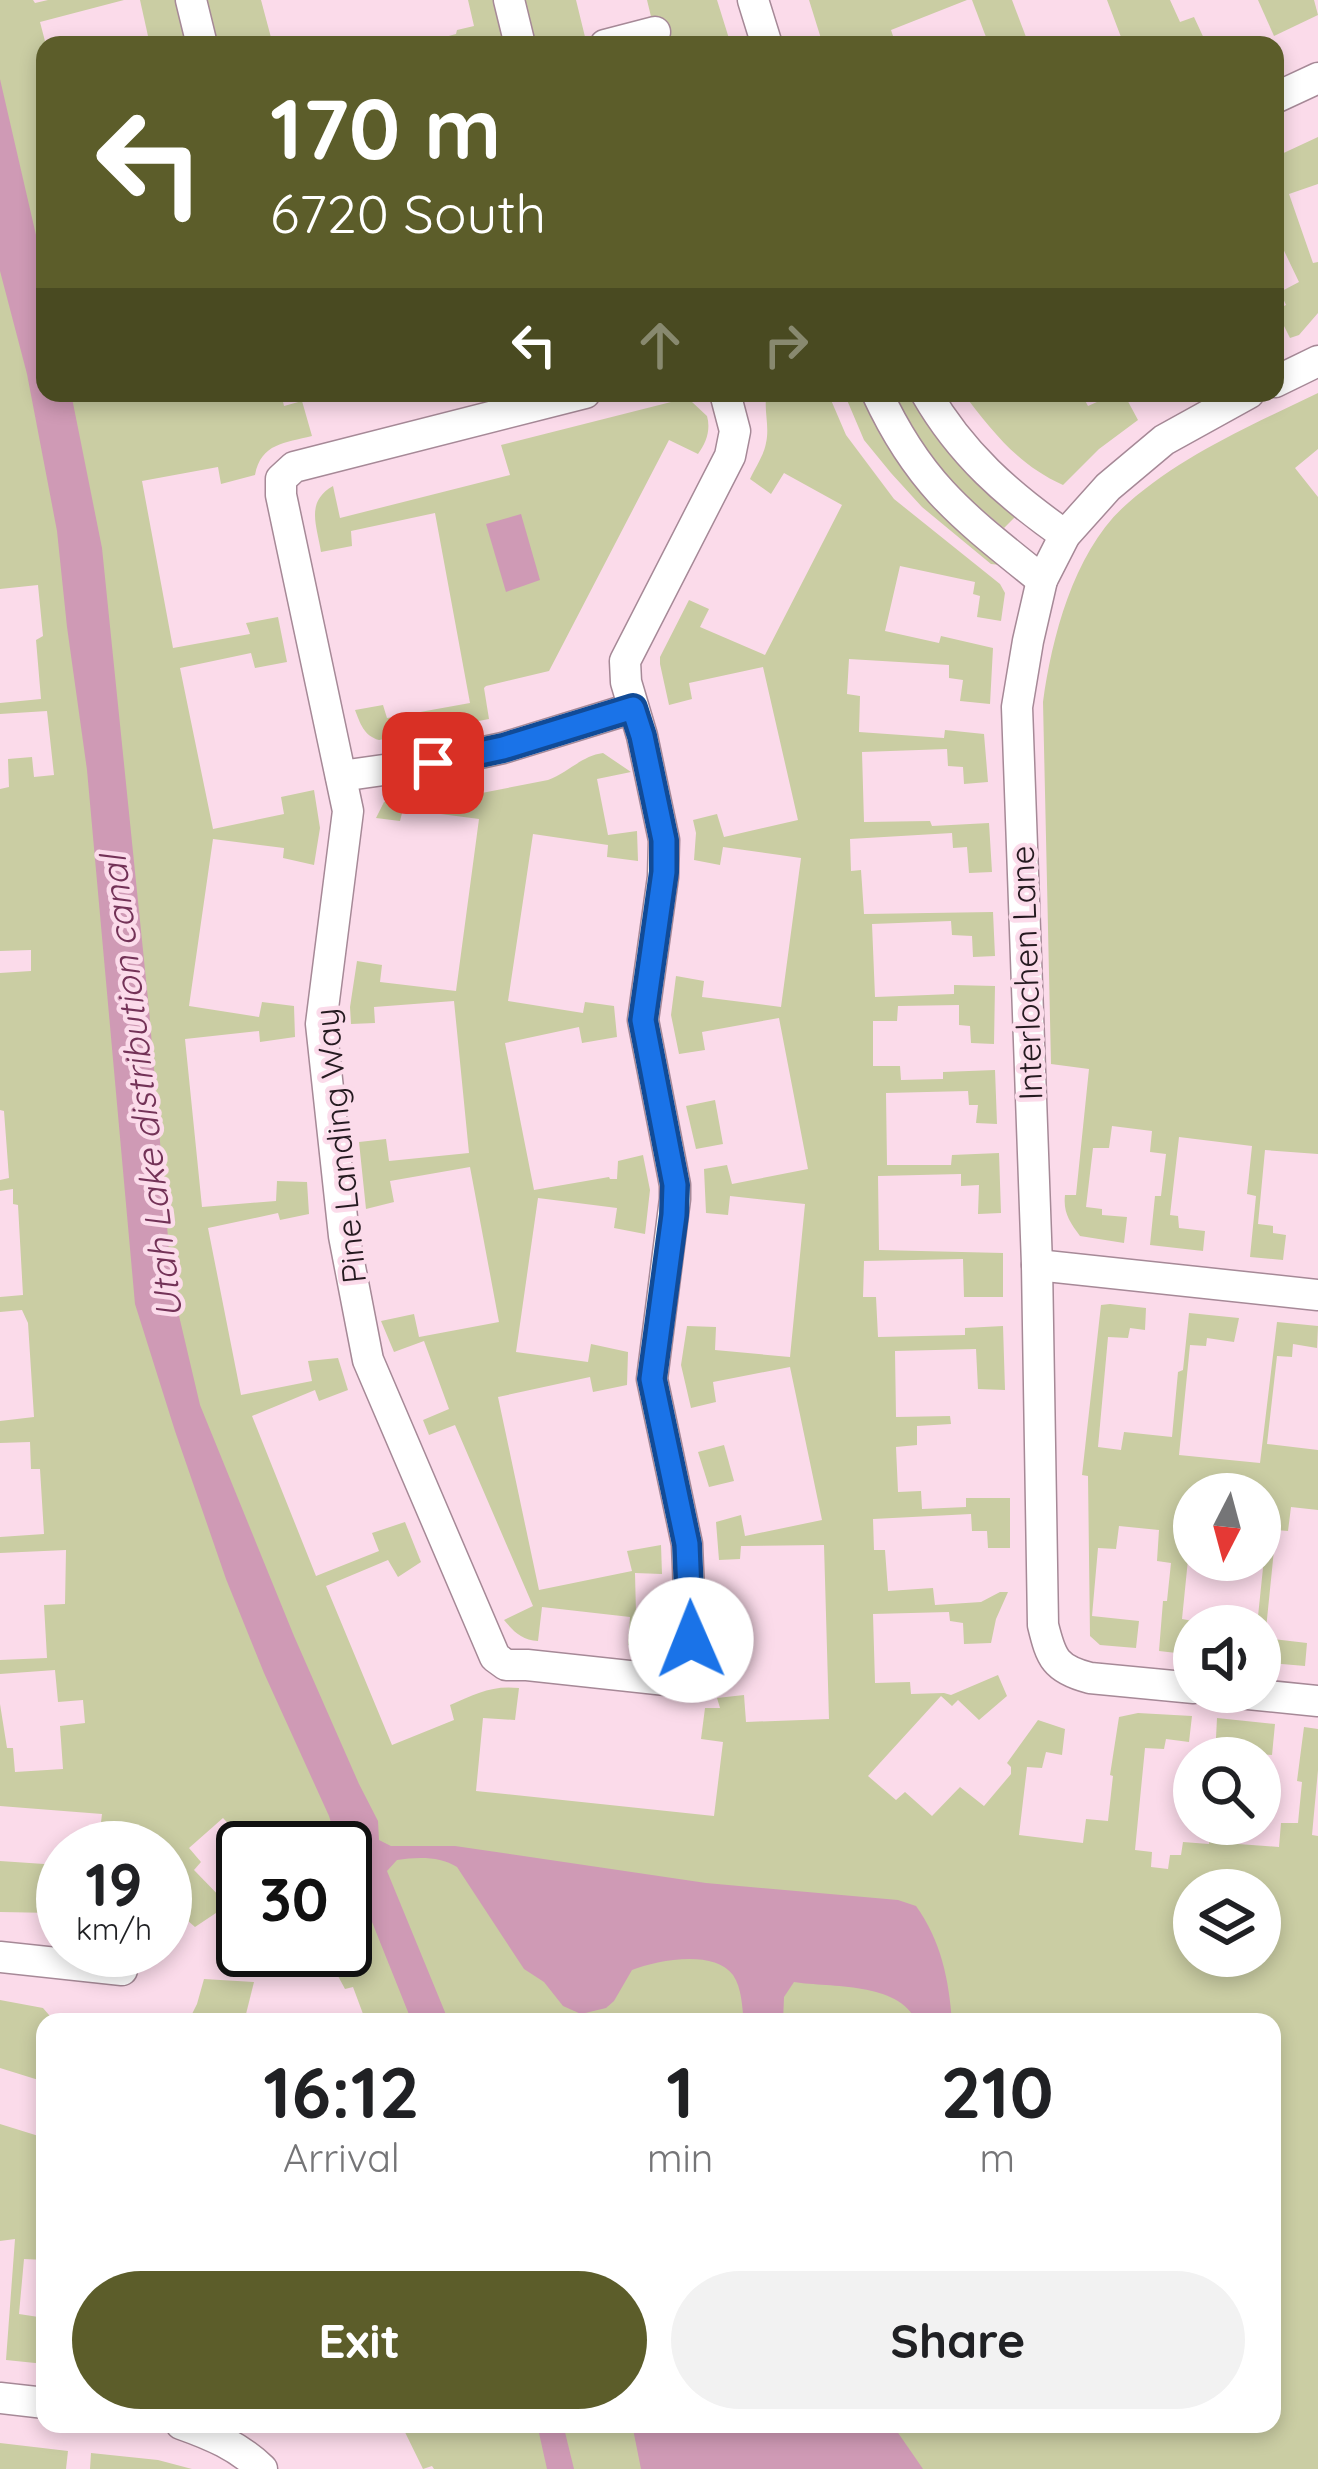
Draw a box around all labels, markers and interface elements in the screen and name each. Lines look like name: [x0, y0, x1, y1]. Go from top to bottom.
text: 170 m: [270, 75, 501, 180]
icon: left: [72, 84, 228, 240]
text: 6720 South: [270, 179, 546, 247]
icon: left: [501, 312, 567, 378]
icon: ahead: [627, 312, 693, 378]
icon: right: [753, 312, 819, 378]
pin: [382, 712, 484, 814]
icon: arrive: [400, 730, 466, 796]
street label: Interlochen Lane: [1001, 845, 1050, 1101]
water label: Utah Lake distribution canal: [89, 850, 191, 1321]
street label: Pine Landing Way: [305, 1007, 374, 1286]
north arrow: [1173, 1473, 1281, 1581]
map controls: [1173, 1473, 1281, 1977]
position arrow: [628, 1577, 754, 1703]
button: sound: [1173, 1605, 1281, 1713]
button: search: [1173, 1737, 1281, 1845]
speed limit sign: 30: [216, 1821, 372, 1977]
text: 19: [85, 1846, 143, 1921]
button: layers: [1173, 1869, 1281, 1977]
text: km/h: [76, 1910, 152, 1948]
text: 16:12: [263, 2046, 420, 2136]
text: 1: [666, 2046, 694, 2136]
text: 210: [941, 2046, 1054, 2136]
text: Arrival: [283, 2133, 400, 2182]
text: min: [647, 2133, 713, 2182]
text: m: [979, 2133, 1015, 2182]
button: Exit: [72, 2271, 647, 2409]
button: Share: [671, 2271, 1245, 2409]

